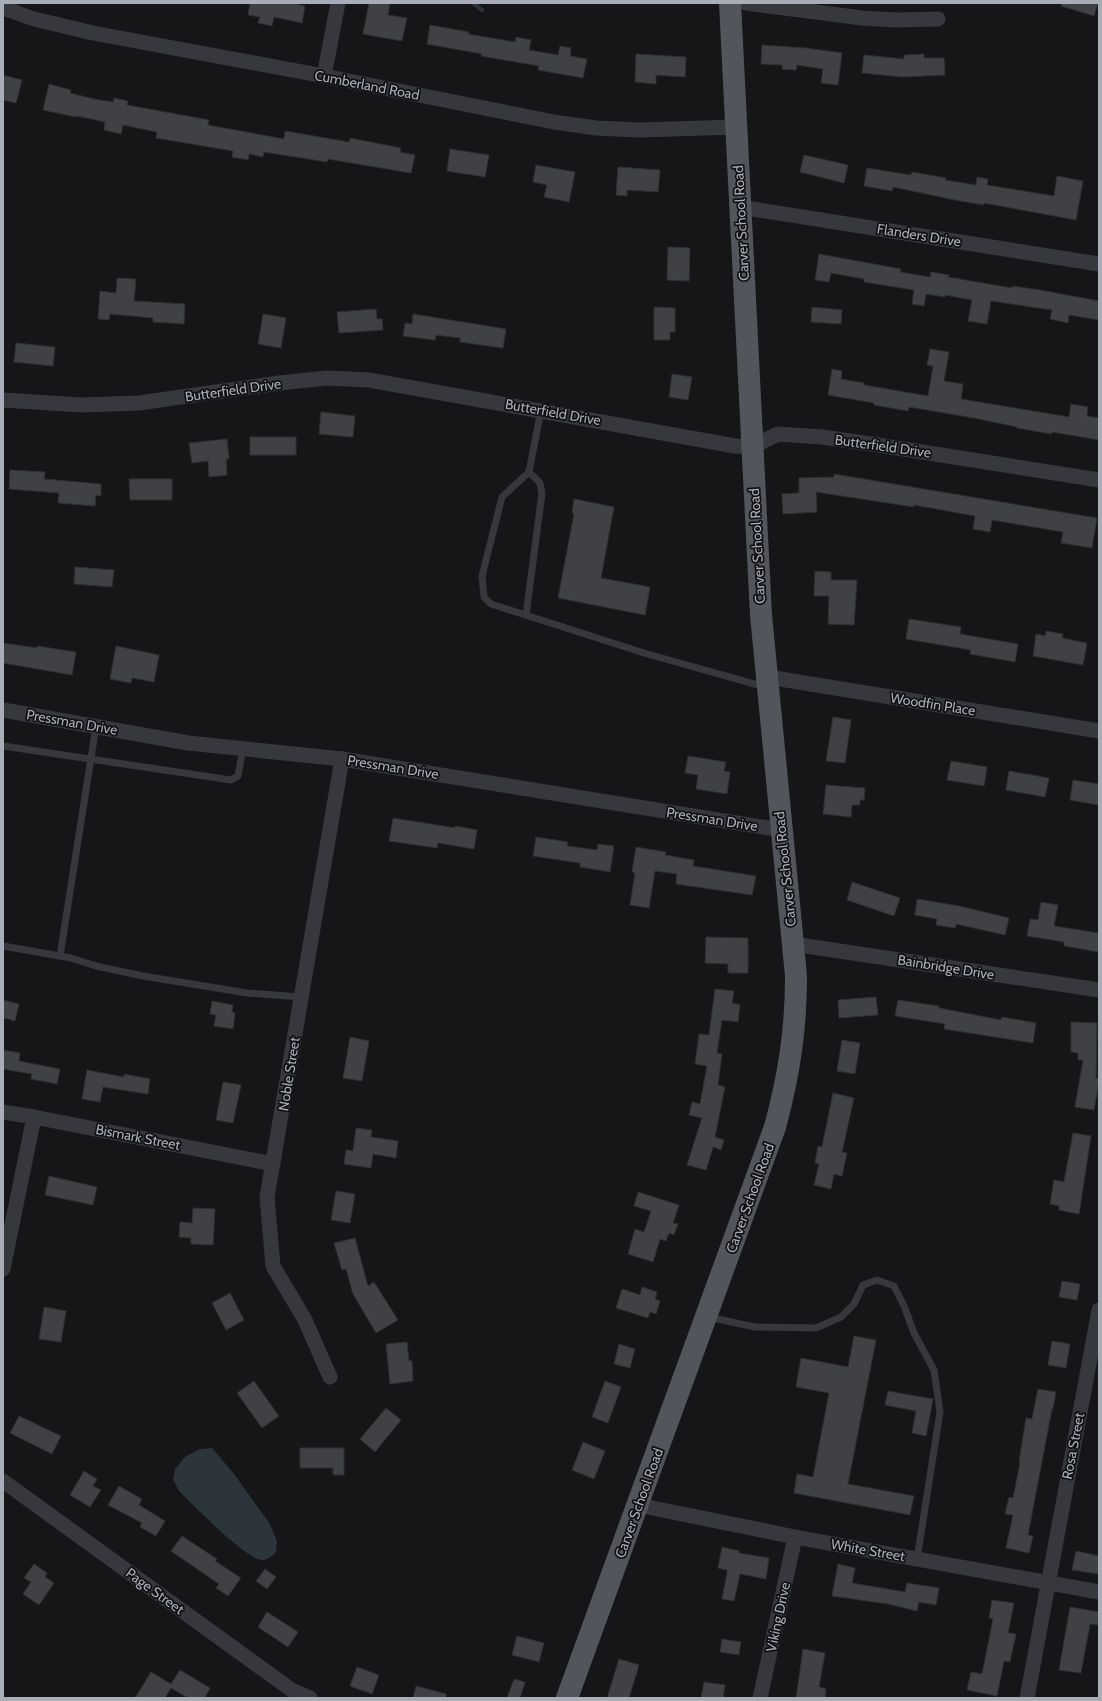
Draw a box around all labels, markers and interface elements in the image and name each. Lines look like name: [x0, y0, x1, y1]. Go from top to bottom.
street label: Cumberland Road: [313, 66, 421, 104]
street label: Carver School Road: [729, 165, 753, 281]
street label: Flanders Drive: [876, 219, 962, 251]
street label: Butterfield Drive: [184, 374, 282, 406]
street label: Butterfield Drive: [504, 395, 602, 429]
street label: Butterfield Drive: [834, 430, 932, 462]
street label: Carver School Road: [745, 488, 769, 604]
street label: Woodfin Place: [889, 688, 977, 720]
street label: Pressman Drive: [25, 705, 119, 739]
street label: Pressman Drive: [346, 751, 440, 783]
street label: Pressman Drive: [665, 803, 759, 835]
street label: Carver School Road: [770, 811, 800, 927]
street label: Bainbridge Drive: [896, 950, 996, 984]
street label: Noble Street: [274, 1035, 304, 1112]
street label: Bismark Street: [94, 1120, 182, 1154]
street label: Carver School Road: [722, 1141, 778, 1255]
street label: Rosa Street: [1058, 1411, 1088, 1481]
street label: Carver School Road: [611, 1446, 667, 1560]
street label: White Street: [830, 1535, 907, 1565]
street label: Page Street: [122, 1564, 188, 1618]
street label: Viking Drive: [762, 1581, 794, 1653]

